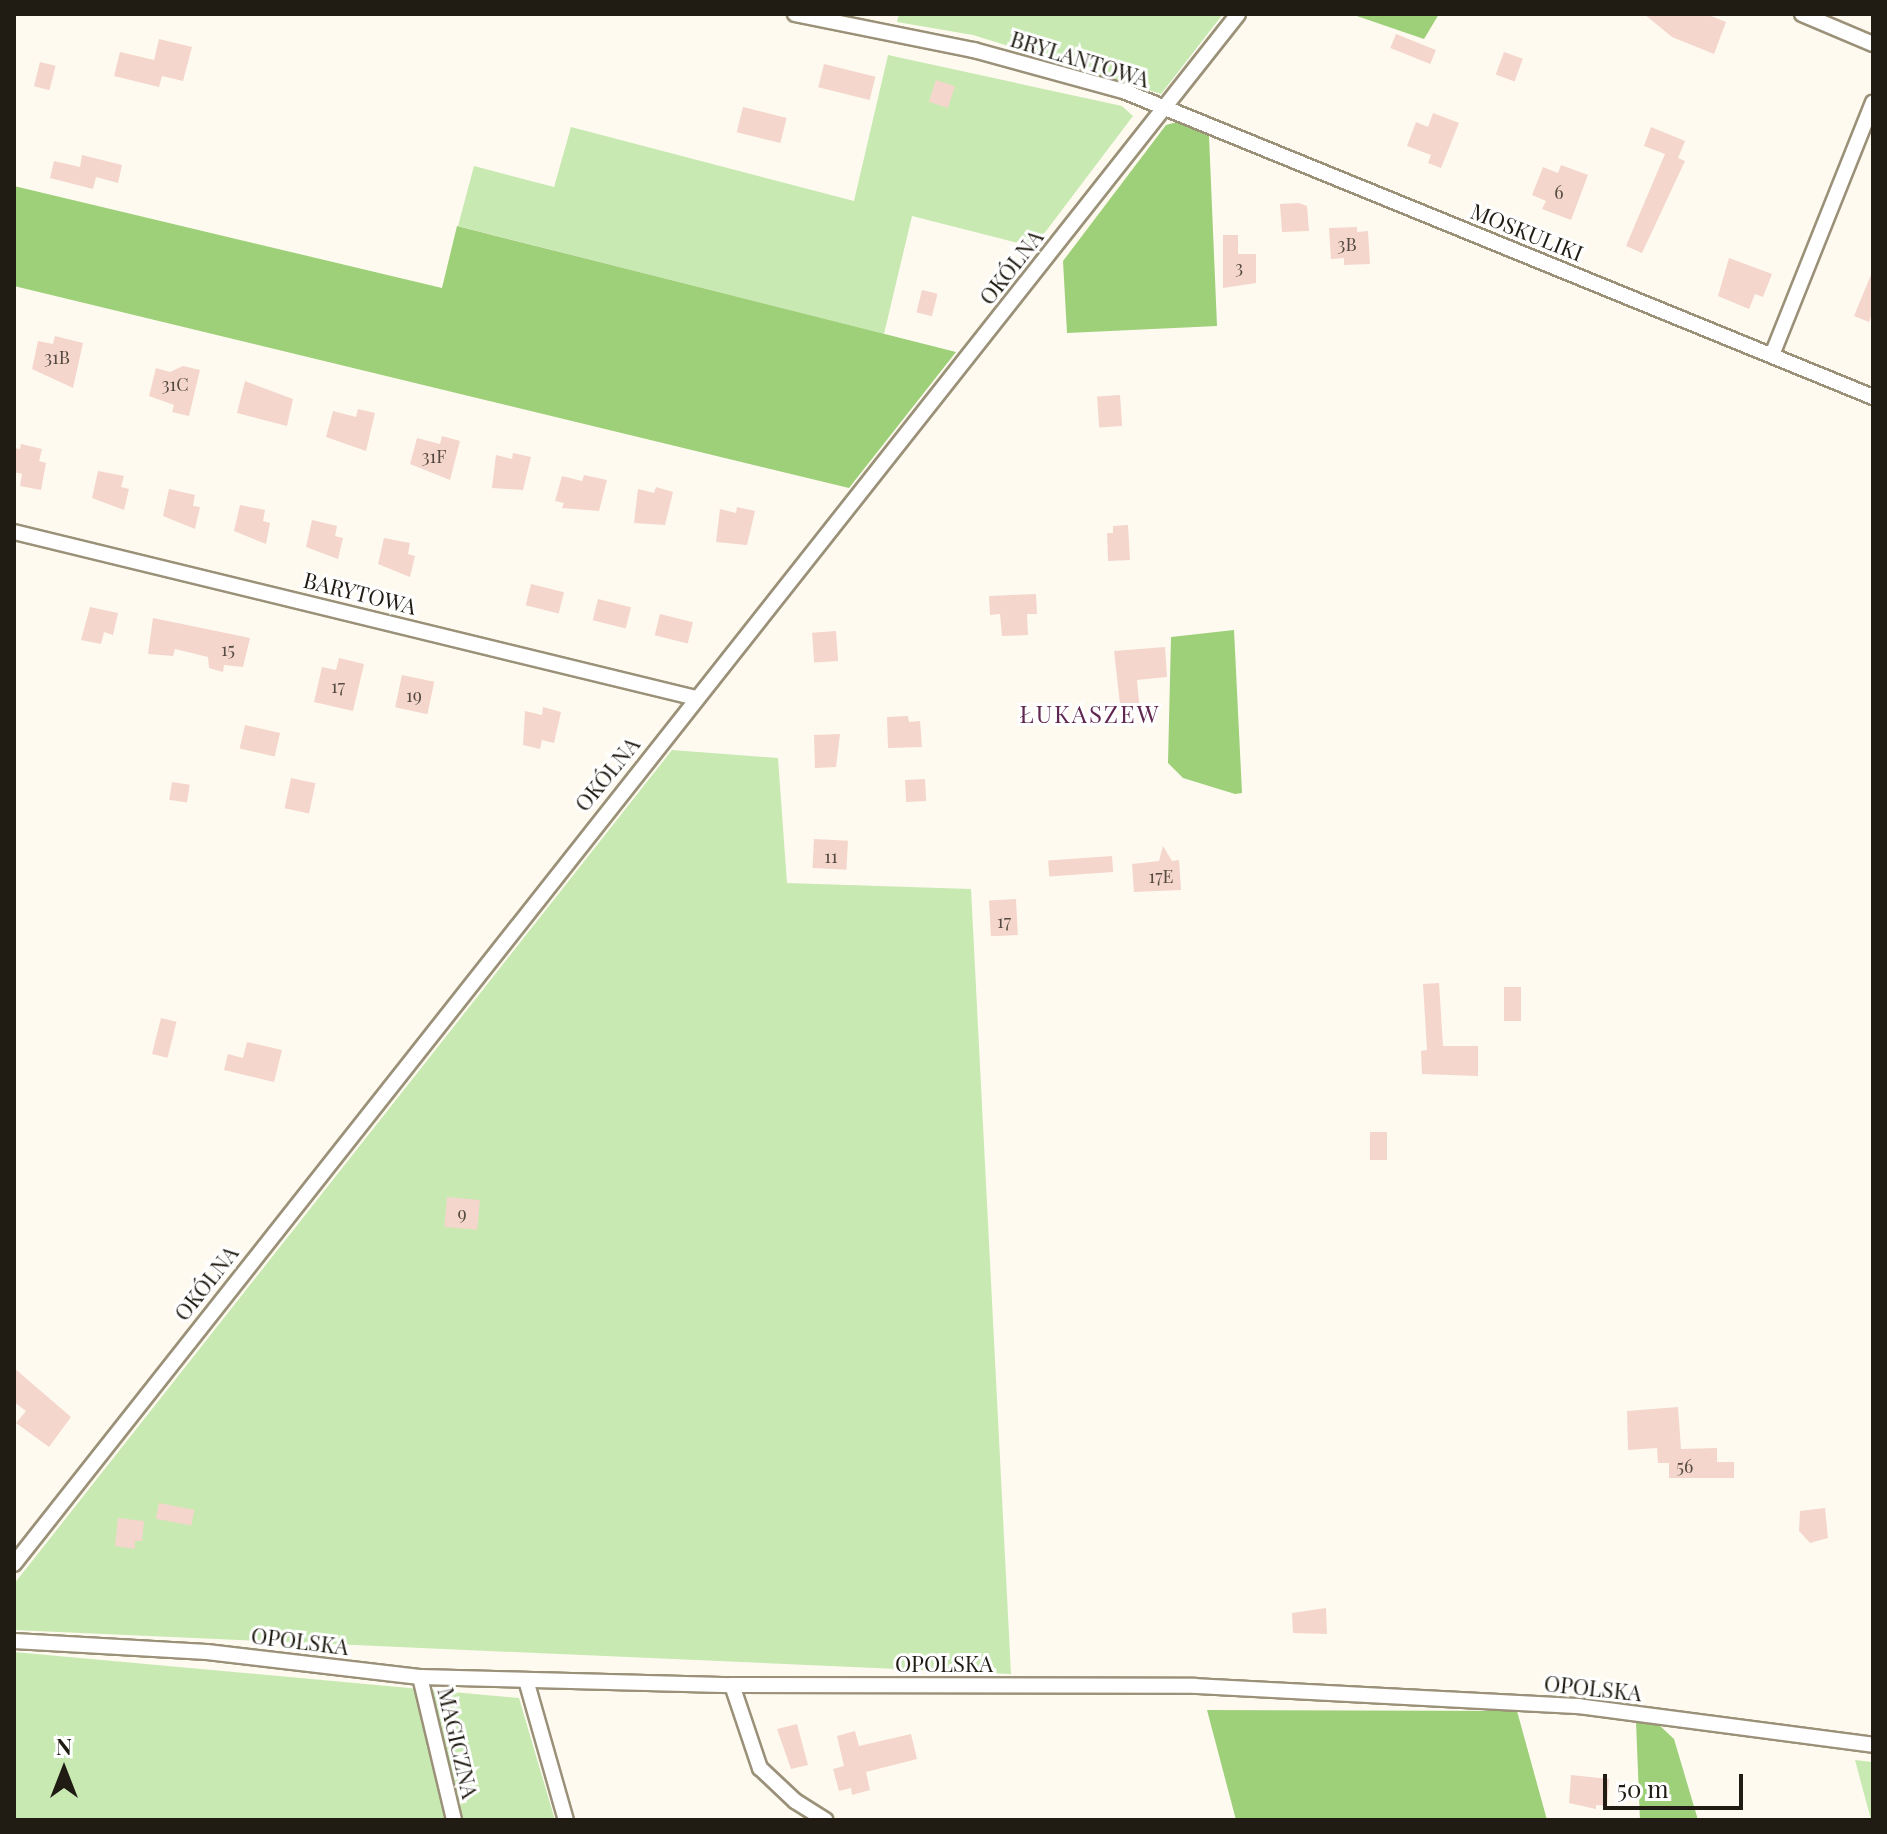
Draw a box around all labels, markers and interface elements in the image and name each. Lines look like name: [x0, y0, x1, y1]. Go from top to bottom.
street label: BRYLANTOWA: [1007, 25, 1153, 93]
house number: 6: [1554, 181, 1564, 203]
street label: MOSKULIKI: [1467, 198, 1587, 266]
street label: OKÓLNA: [974, 224, 1048, 310]
house number: 3B: [1337, 233, 1357, 255]
house number: 3: [1235, 256, 1243, 278]
house number: 31B: [44, 346, 70, 368]
house number: 31C: [161, 373, 189, 395]
house number: 31F: [421, 445, 447, 467]
street label: BARYTOWA: [301, 566, 419, 620]
house number: 15: [221, 638, 235, 660]
house number: 17: [331, 675, 345, 697]
house number: 19: [406, 684, 422, 706]
district label: ŁUKASZEW: [1020, 700, 1160, 728]
street label: OKÓLNA: [569, 732, 645, 816]
house number: 11: [824, 845, 838, 867]
house number: 17E: [1149, 865, 1173, 887]
house number: 17: [997, 910, 1011, 932]
house number: 9: [457, 1202, 467, 1224]
street label: OKÓLNA: [169, 1240, 243, 1326]
house number: 56: [1677, 1455, 1693, 1477]
street label: OPOLSKA: [250, 1622, 350, 1660]
street label: OPOLSKA: [895, 1651, 993, 1677]
street label: OPOLSKA: [1543, 1670, 1643, 1706]
street label: MAGICZNA: [432, 1685, 484, 1801]
north arrow: [24, 1730, 104, 1810]
text: N: [56, 1731, 72, 1761]
scale bar: [1607, 1758, 1747, 1808]
text: 50 m: [1617, 1772, 1669, 1804]

